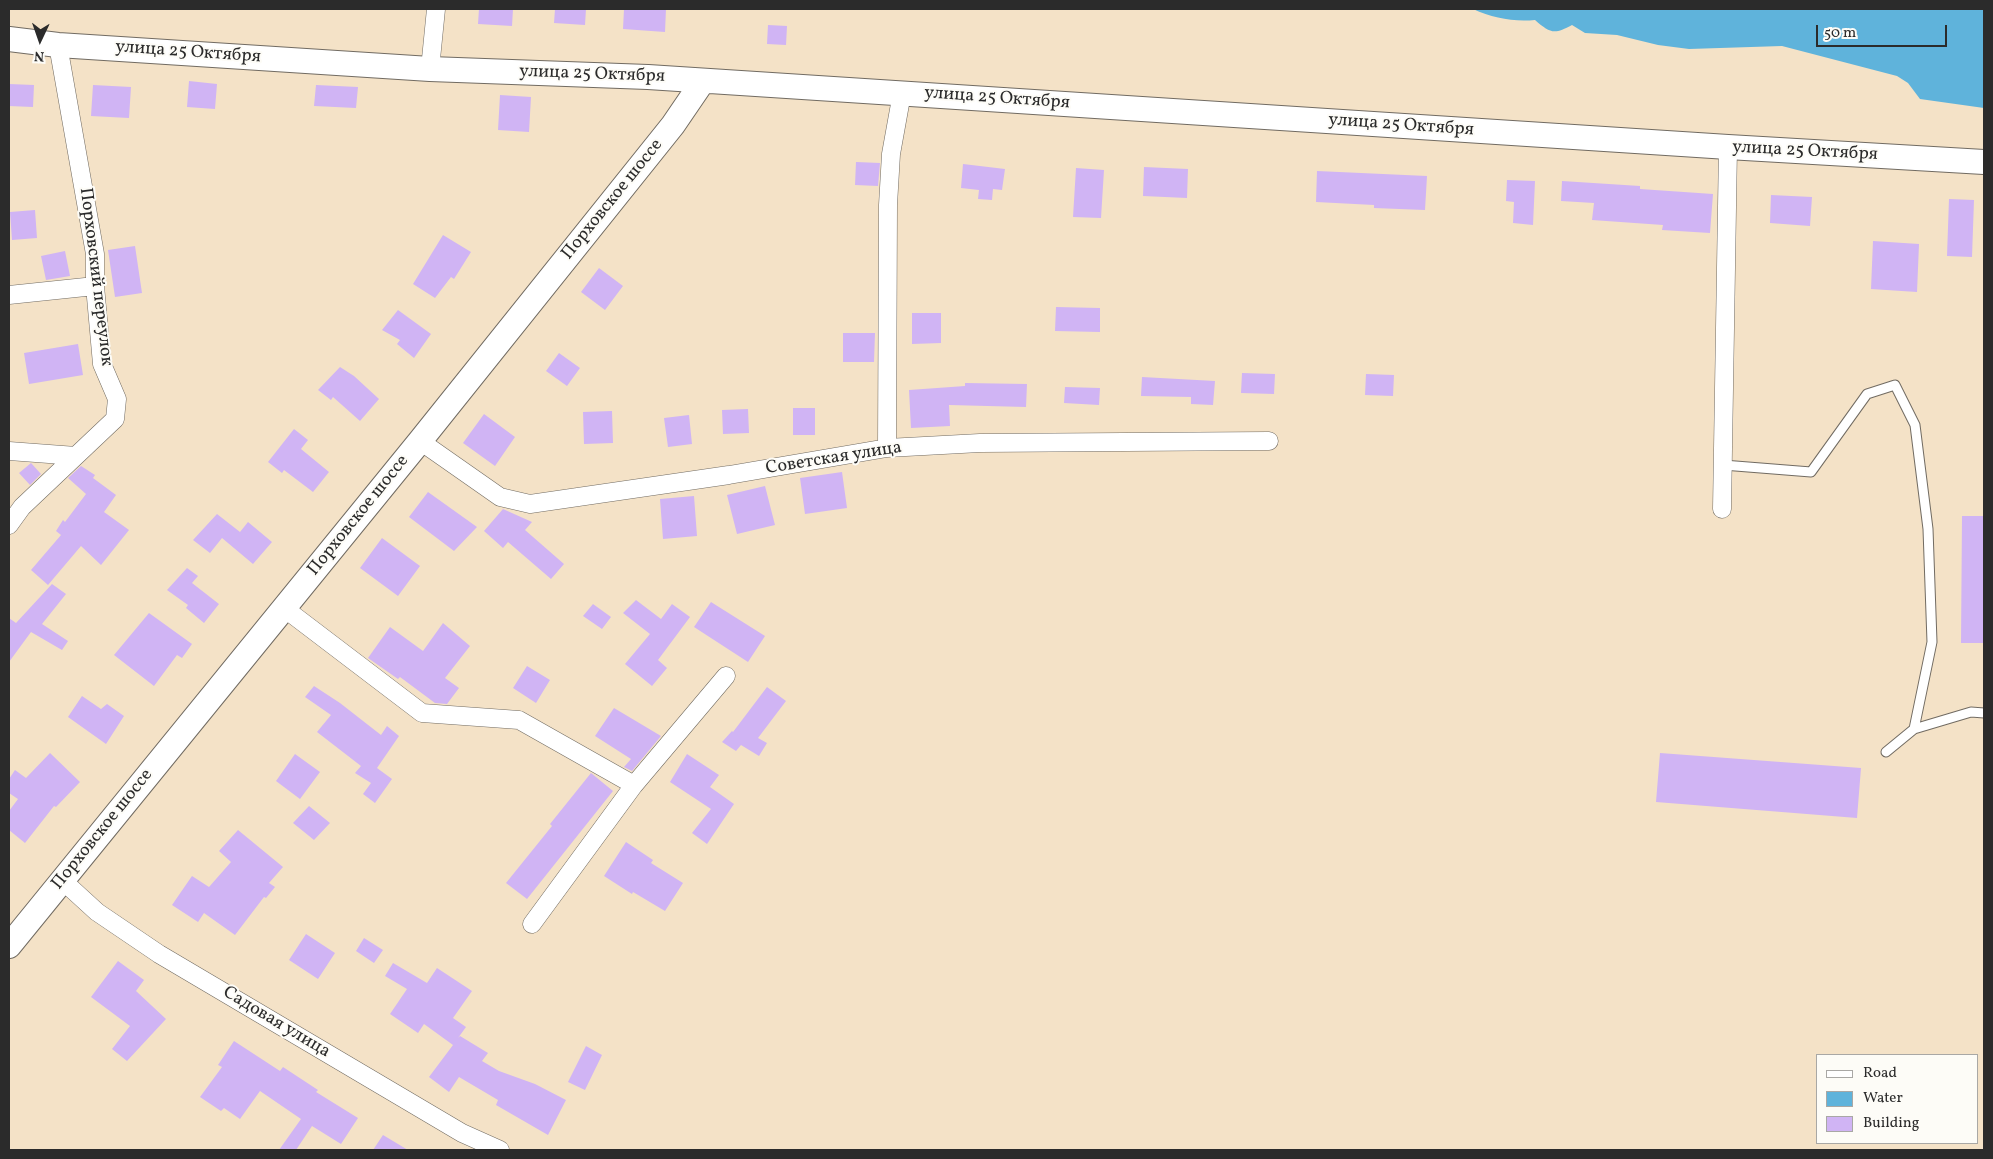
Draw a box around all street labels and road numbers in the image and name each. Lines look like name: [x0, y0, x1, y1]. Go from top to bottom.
street label: улица 25 Октября: [114, 37, 262, 69]
street label: улица 25 Октября: [519, 62, 665, 88]
street label: улица 25 Октября: [923, 83, 1071, 115]
street label: улица 25 Октября: [1327, 110, 1475, 142]
street label: Порховское шоссе: [558, 135, 668, 265]
street label: улица 25 Октября: [1732, 137, 1878, 167]
street label: Порховский переулок: [73, 187, 117, 367]
street label: Советская улица: [764, 438, 904, 480]
street label: Порховское шоссе: [304, 451, 414, 581]
street label: Порховское шоссе: [48, 765, 158, 895]
street label: Садовая улица: [218, 982, 334, 1064]

